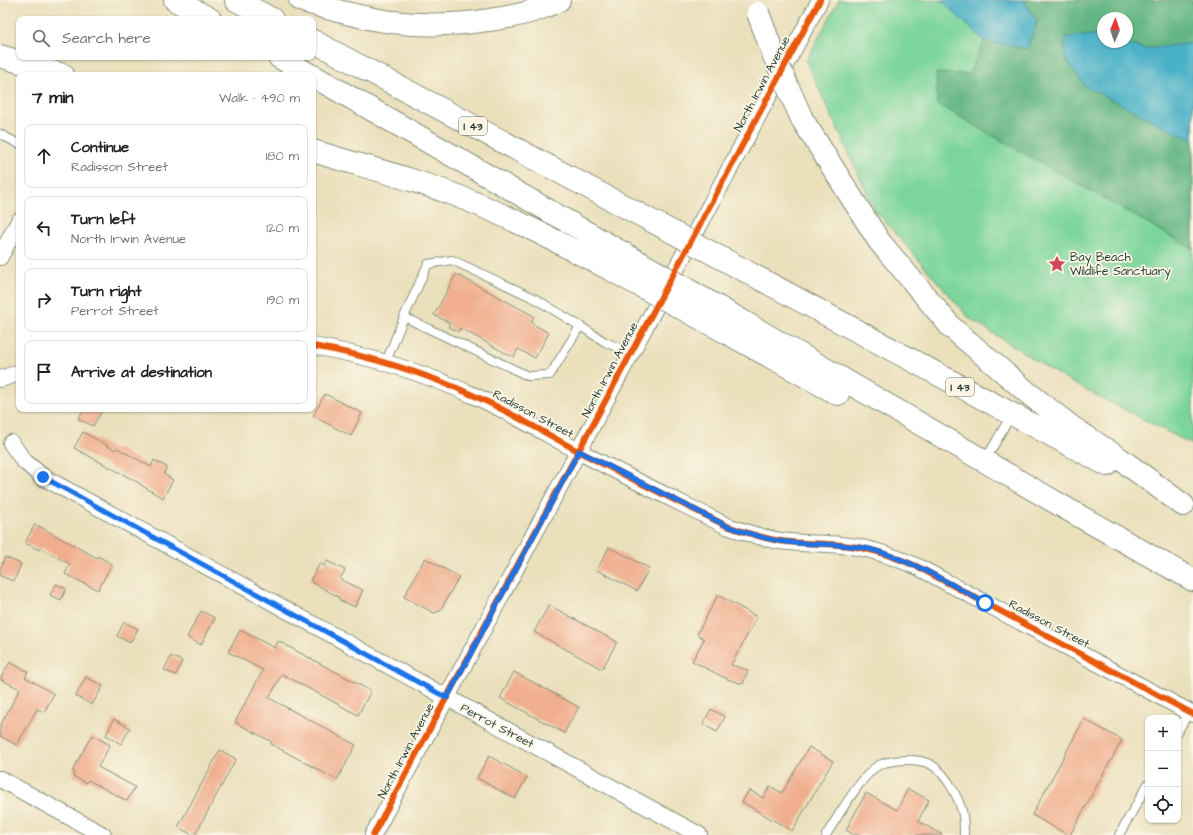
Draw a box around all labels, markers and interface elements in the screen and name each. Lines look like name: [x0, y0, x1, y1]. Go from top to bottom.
north arrow: [1097, 12, 1133, 48]
search box: [16, 16, 316, 60]
icon: search: [30, 27, 52, 49]
text: Search here: [62, 28, 151, 49]
street label: North Irwin Avenue: [730, 33, 795, 135]
text: 7 min: [32, 86, 74, 110]
text: Walk · 490 m: [219, 89, 300, 107]
road number: I 43: [459, 117, 487, 135]
text: Continue: [71, 137, 129, 158]
icon: ahead: [33, 145, 55, 167]
text: 180 m: [265, 147, 299, 165]
text: Radisson Street: [71, 158, 168, 176]
text: Turn left: [71, 209, 135, 230]
icon: left: [33, 217, 55, 239]
text: 120 m: [266, 219, 299, 237]
text: North Irwin Avenue: [71, 230, 186, 248]
place label: Bay Beach Wildlife Sanctuary: [1070, 249, 1171, 281]
place icon: Bay Beach Wildlife Sanctuary: [1047, 254, 1067, 274]
text: Turn right: [71, 281, 142, 302]
icon: right: [33, 289, 55, 311]
text: 190 m: [266, 291, 299, 309]
text: Perrot Street: [71, 302, 159, 320]
street label: North Irwin Avenue: [578, 319, 643, 421]
icon: arrive: [33, 361, 55, 383]
text: Arrive at destination: [71, 362, 212, 383]
road number: I 43: [946, 378, 974, 396]
street label: Radisson Street: [490, 386, 577, 443]
route end: [34, 468, 52, 486]
route start: [976, 594, 994, 612]
street label: Radisson Street: [1006, 596, 1093, 653]
street label: North Irwin Avenue: [374, 700, 439, 802]
street label: Perrot Street: [457, 700, 537, 753]
map controls: [1145, 715, 1181, 823]
button: +: [1145, 715, 1181, 751]
button: −: [1145, 751, 1181, 787]
button: locate: [1145, 787, 1181, 823]

